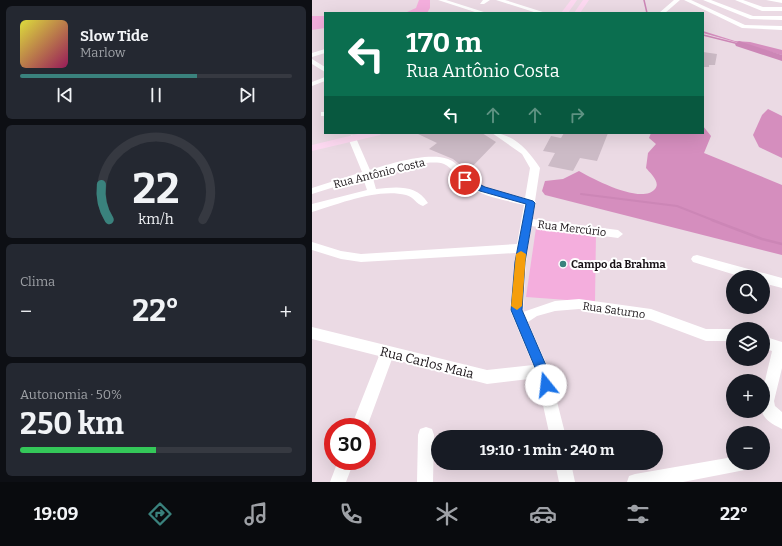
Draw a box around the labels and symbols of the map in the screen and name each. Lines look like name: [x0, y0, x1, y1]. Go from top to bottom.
street label: Rua Antônio Costa: [332, 156, 426, 191]
pin: [448, 163, 482, 197]
street label: Rua Mercúrio: [537, 218, 607, 239]
place label: Campo da Brahma: [571, 258, 667, 271]
marker: Campo da Brahma: [558, 259, 568, 269]
street label: Rua Saturno: [582, 300, 646, 321]
street label: Rua Carlos Maia: [378, 344, 475, 381]
position arrow: [525, 364, 567, 406]
speed limit sign: 30: [324, 418, 376, 470]

